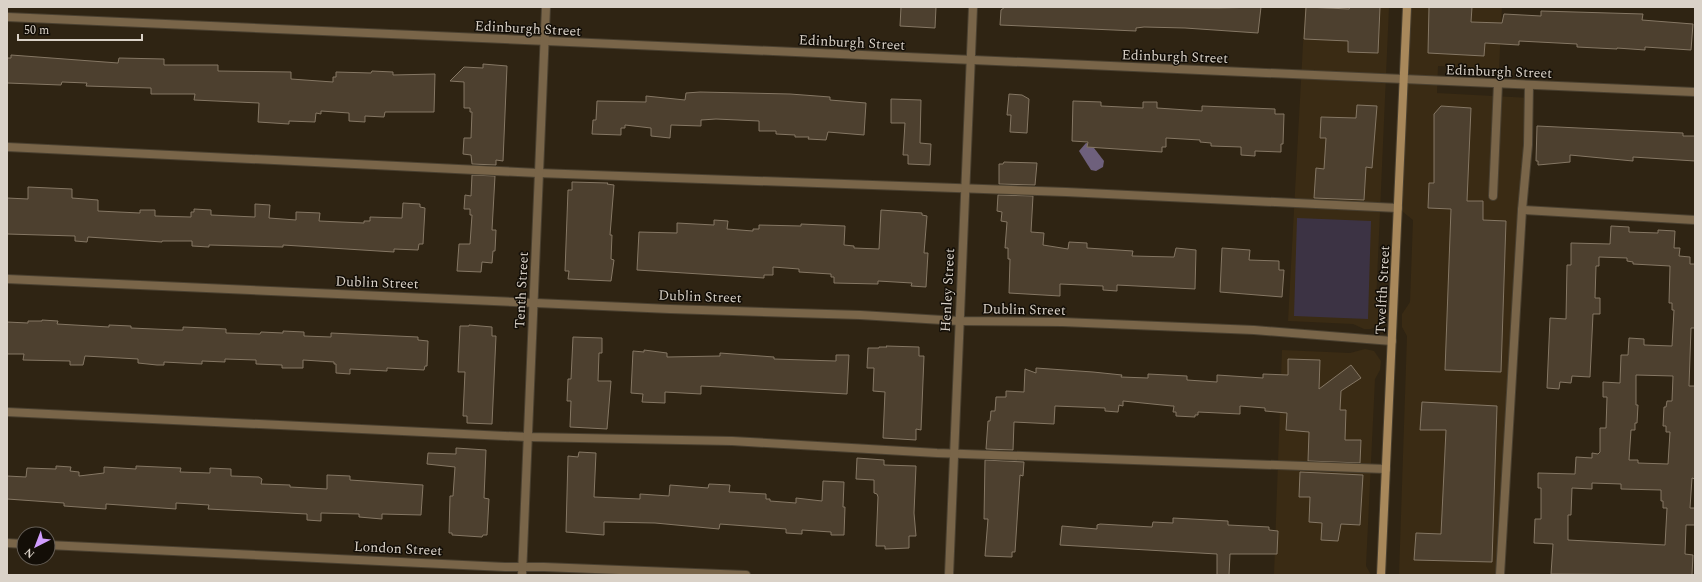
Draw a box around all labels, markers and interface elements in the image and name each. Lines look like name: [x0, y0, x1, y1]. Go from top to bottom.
street label: Edinburgh Street: [474, 15, 582, 42]
scale bar: [18, 16, 142, 42]
text: 50 m: [24, 21, 49, 40]
street label: Edinburgh Street: [798, 29, 906, 56]
street label: Edinburgh Street: [1121, 44, 1229, 69]
street label: Edinburgh Street: [1445, 59, 1553, 84]
street label: Twelfth Street: [1370, 245, 1395, 335]
street label: Henley Street: [935, 247, 960, 333]
street label: Tenth Street: [509, 251, 534, 329]
street label: Dublin Street: [335, 271, 419, 294]
street label: Dublin Street: [658, 285, 742, 308]
street label: Dublin Street: [982, 298, 1066, 321]
north arrow: [16, 526, 56, 566]
street label: London Street: [353, 536, 443, 561]
text: N: [21, 544, 39, 562]

